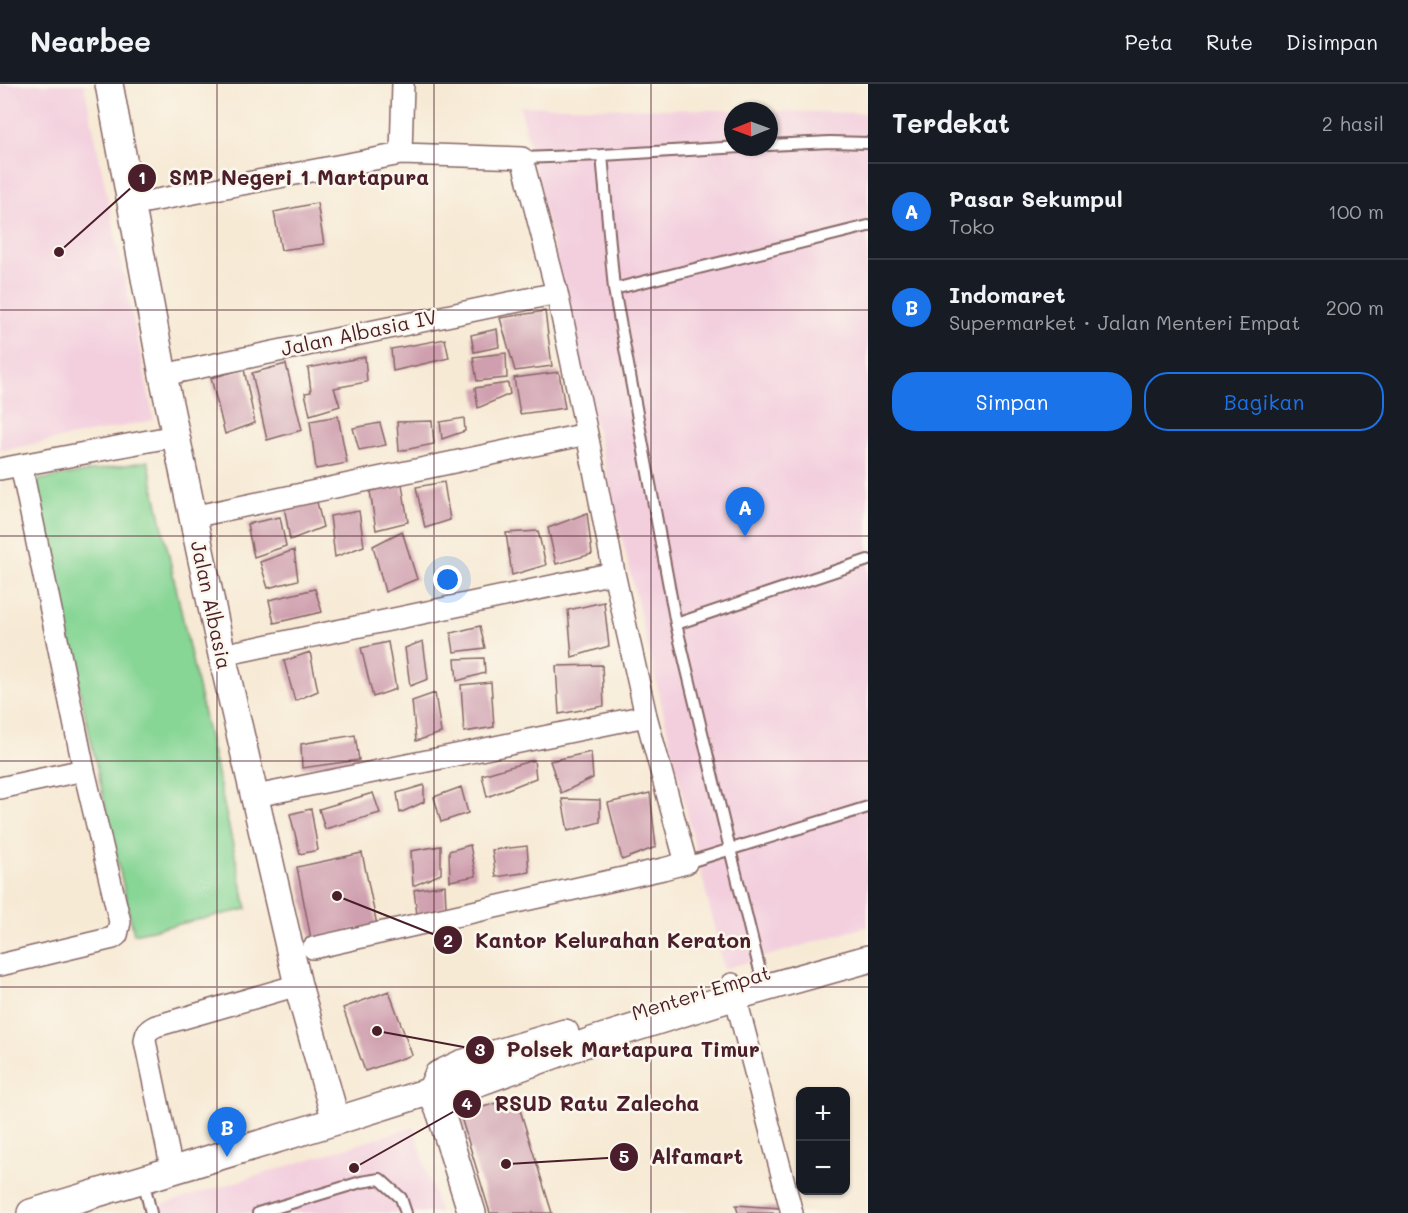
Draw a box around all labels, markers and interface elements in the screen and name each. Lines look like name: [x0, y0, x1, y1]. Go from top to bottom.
text: Nearbee: [30, 23, 151, 59]
text: Peta: [1125, 28, 1173, 55]
text: Rute: [1206, 28, 1253, 55]
text: Disimpan: [1286, 28, 1378, 55]
north arrow: [724, 102, 778, 156]
text: Terdekat: [892, 106, 1010, 140]
text: 2 hasil: [1322, 110, 1384, 136]
callout: SMP Negeri 1 Martapura: [127, 158, 442, 197]
text: SMP Negeri 1 Martapura: [169, 163, 429, 190]
text: 1: [138, 165, 146, 189]
text: Pasar Sekumpul: [949, 184, 1123, 213]
text: A: [905, 198, 918, 224]
text: 100 m: [1328, 198, 1384, 224]
text: Toko: [949, 213, 994, 239]
text: Indomaret: [949, 280, 1065, 309]
text: B: [905, 294, 918, 320]
text: 200 m: [1326, 294, 1384, 320]
street label: Jalan Albasia IV: [278, 303, 439, 361]
text: Supermarket · Jalan Menteri Empat: [949, 309, 1300, 335]
button: Simpan: [892, 372, 1132, 431]
button: Bagikan: [1144, 372, 1384, 431]
pin: A: [726, 488, 764, 537]
street label: Jalan Albasia: [186, 538, 238, 671]
your location: [433, 565, 462, 594]
callout: Kantor Kelurahan Keraton: [433, 921, 763, 960]
text: Kantor Kelurahan Keraton: [475, 926, 751, 953]
text: 2: [443, 928, 453, 952]
street label: Menteri Empat: [628, 959, 773, 1026]
callout: Polsek Martapura Timur: [465, 1030, 772, 1069]
text: Polsek Martapura Timur: [506, 1035, 760, 1062]
text: 3: [475, 1037, 486, 1061]
callout: RSUD Ratu Zalecha: [452, 1084, 711, 1123]
map controls: [796, 1087, 850, 1195]
button: +: [796, 1087, 850, 1141]
text: RSUD Ratu Zalecha: [494, 1089, 700, 1116]
text: 4: [461, 1091, 473, 1115]
pin: B: [208, 1108, 246, 1157]
callout: Alfamart: [609, 1137, 755, 1176]
button: −: [796, 1141, 850, 1195]
text: Alfamart: [651, 1142, 743, 1169]
text: 5: [619, 1144, 629, 1168]

